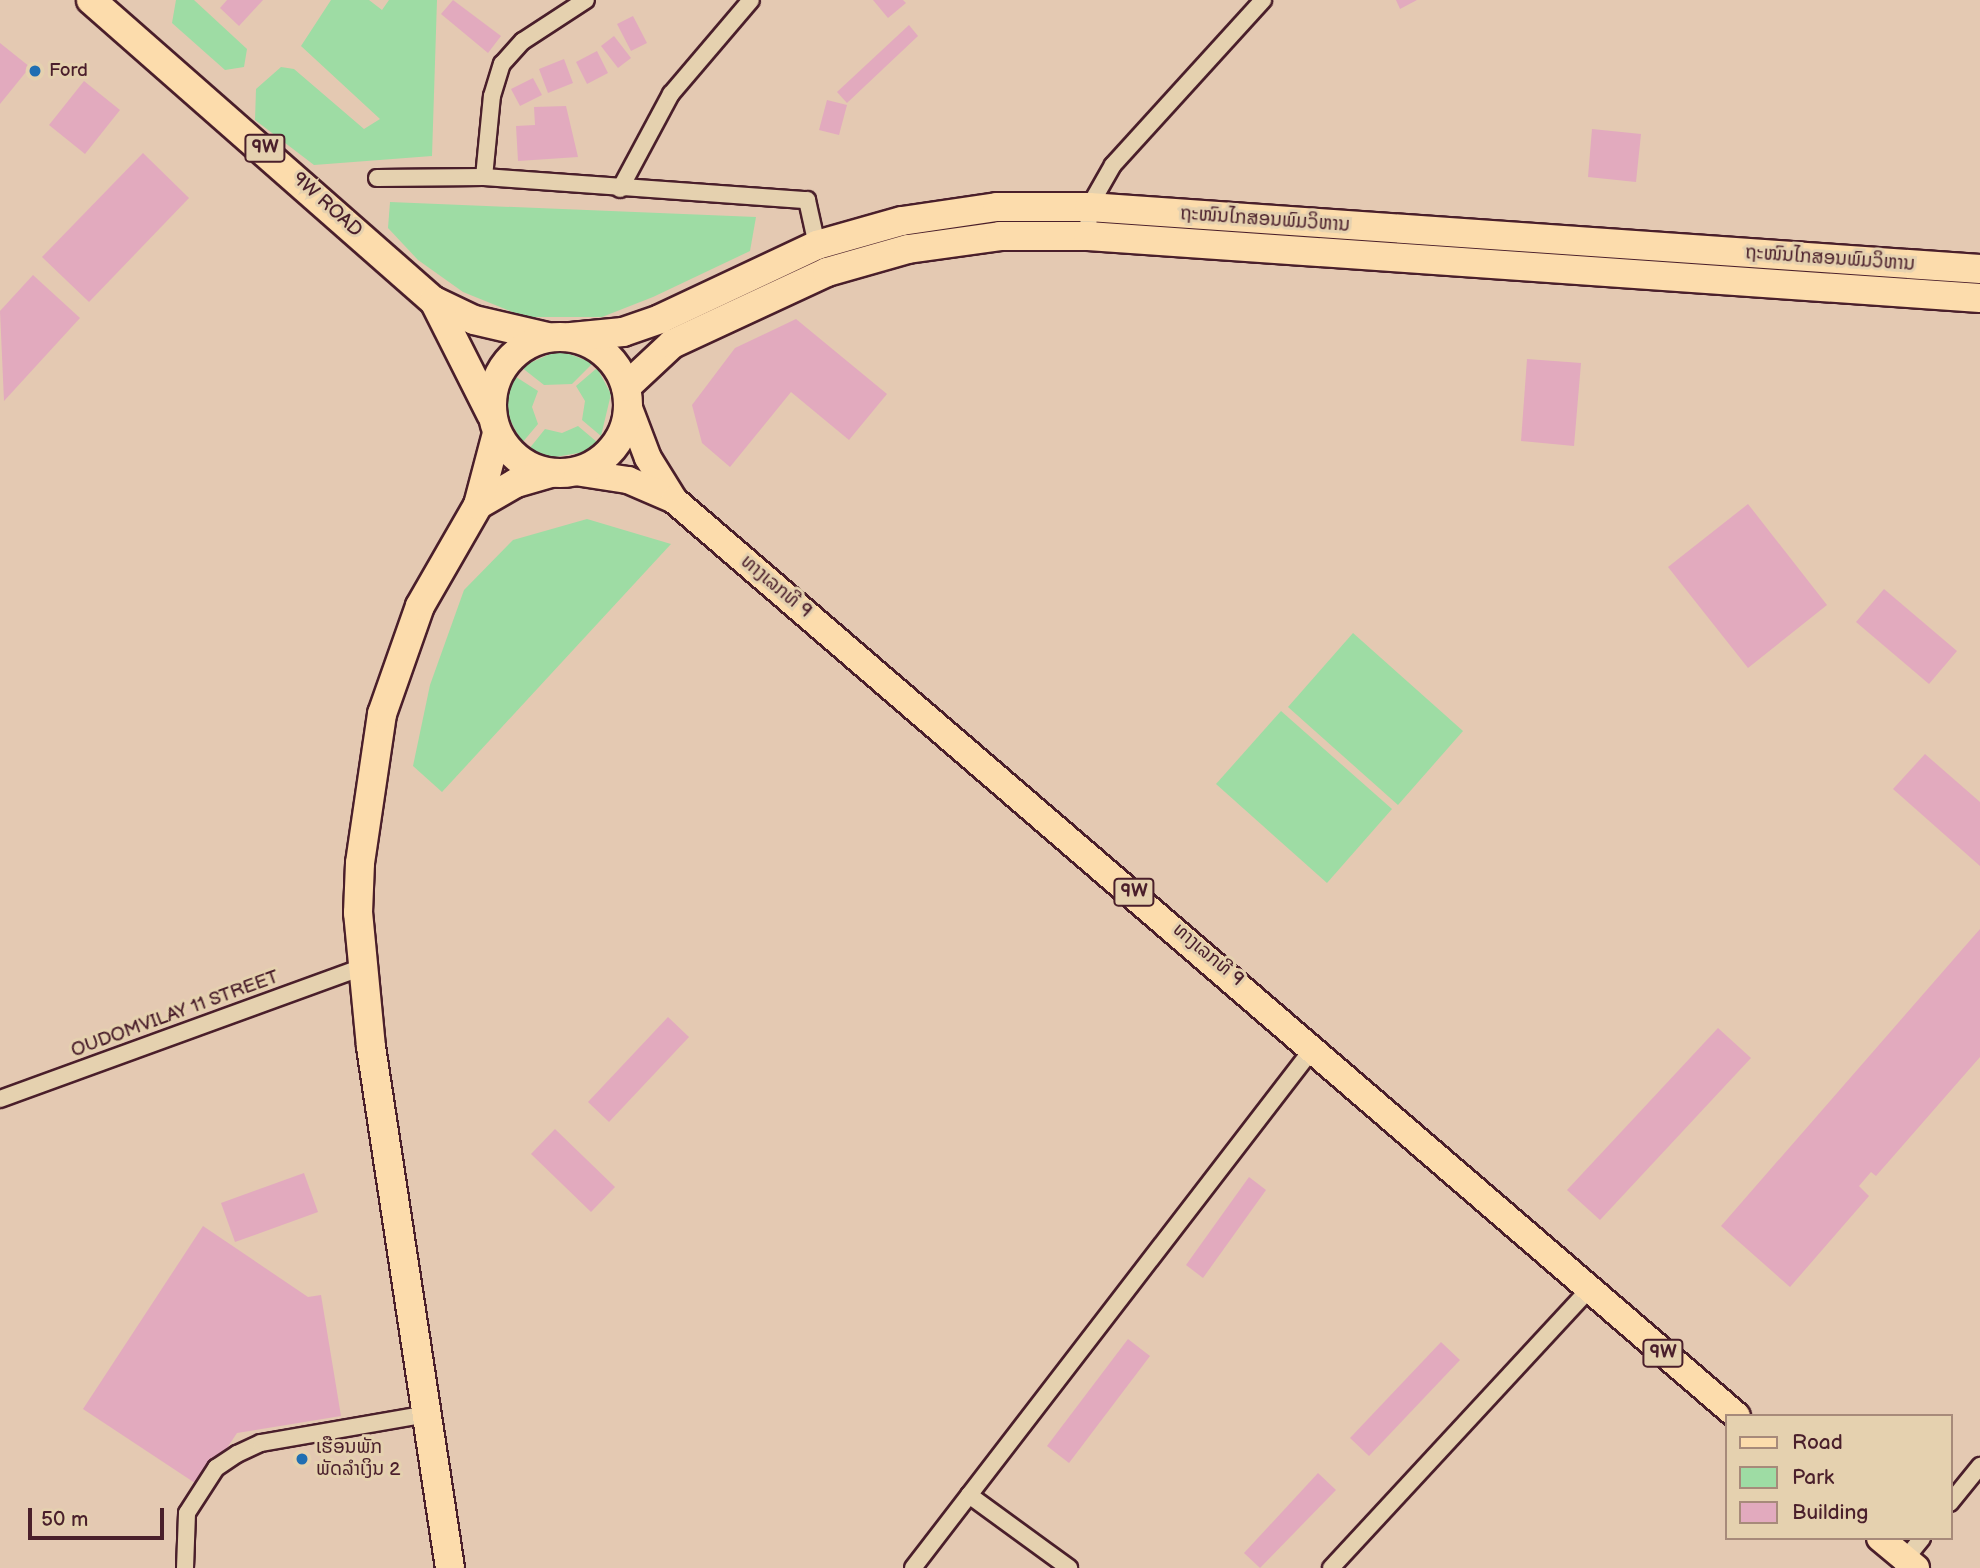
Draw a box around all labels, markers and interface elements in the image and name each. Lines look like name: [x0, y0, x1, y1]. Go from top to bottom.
place label: Ford: [49, 60, 88, 82]
marker: Ford: [27, 63, 43, 79]
road number: 9W: [244, 134, 286, 162]
street label: 9W ROAD: [287, 168, 367, 242]
street label: ຖະໜົນໄກສອນພົມວິຫານ: [1179, 203, 1351, 237]
street label: ຖະໜົນໄກສອນພົມວິຫານ: [1744, 242, 1916, 276]
street label: ທາງເລກທີ 9: [736, 551, 816, 623]
road number: 9W: [1113, 878, 1155, 906]
street label: ທາງເລກທີ 9: [1168, 919, 1248, 991]
street label: OUDOMVILAY 11 STREET: [68, 966, 282, 1062]
road number: 9W: [1642, 1338, 1684, 1368]
legend: [1724, 1414, 1952, 1540]
text: Road: [1792, 1430, 1843, 1455]
place label: ເຮືອນພັກ ພັດລຳເງິນ 2: [316, 1437, 400, 1481]
marker: ເຮືອນພັກ ພັດລຳເງິນ 2: [294, 1451, 310, 1467]
text: Park: [1792, 1465, 1834, 1490]
scale bar: [32, 1494, 168, 1538]
text: Building: [1792, 1500, 1868, 1525]
text: 50 m: [41, 1507, 88, 1532]

